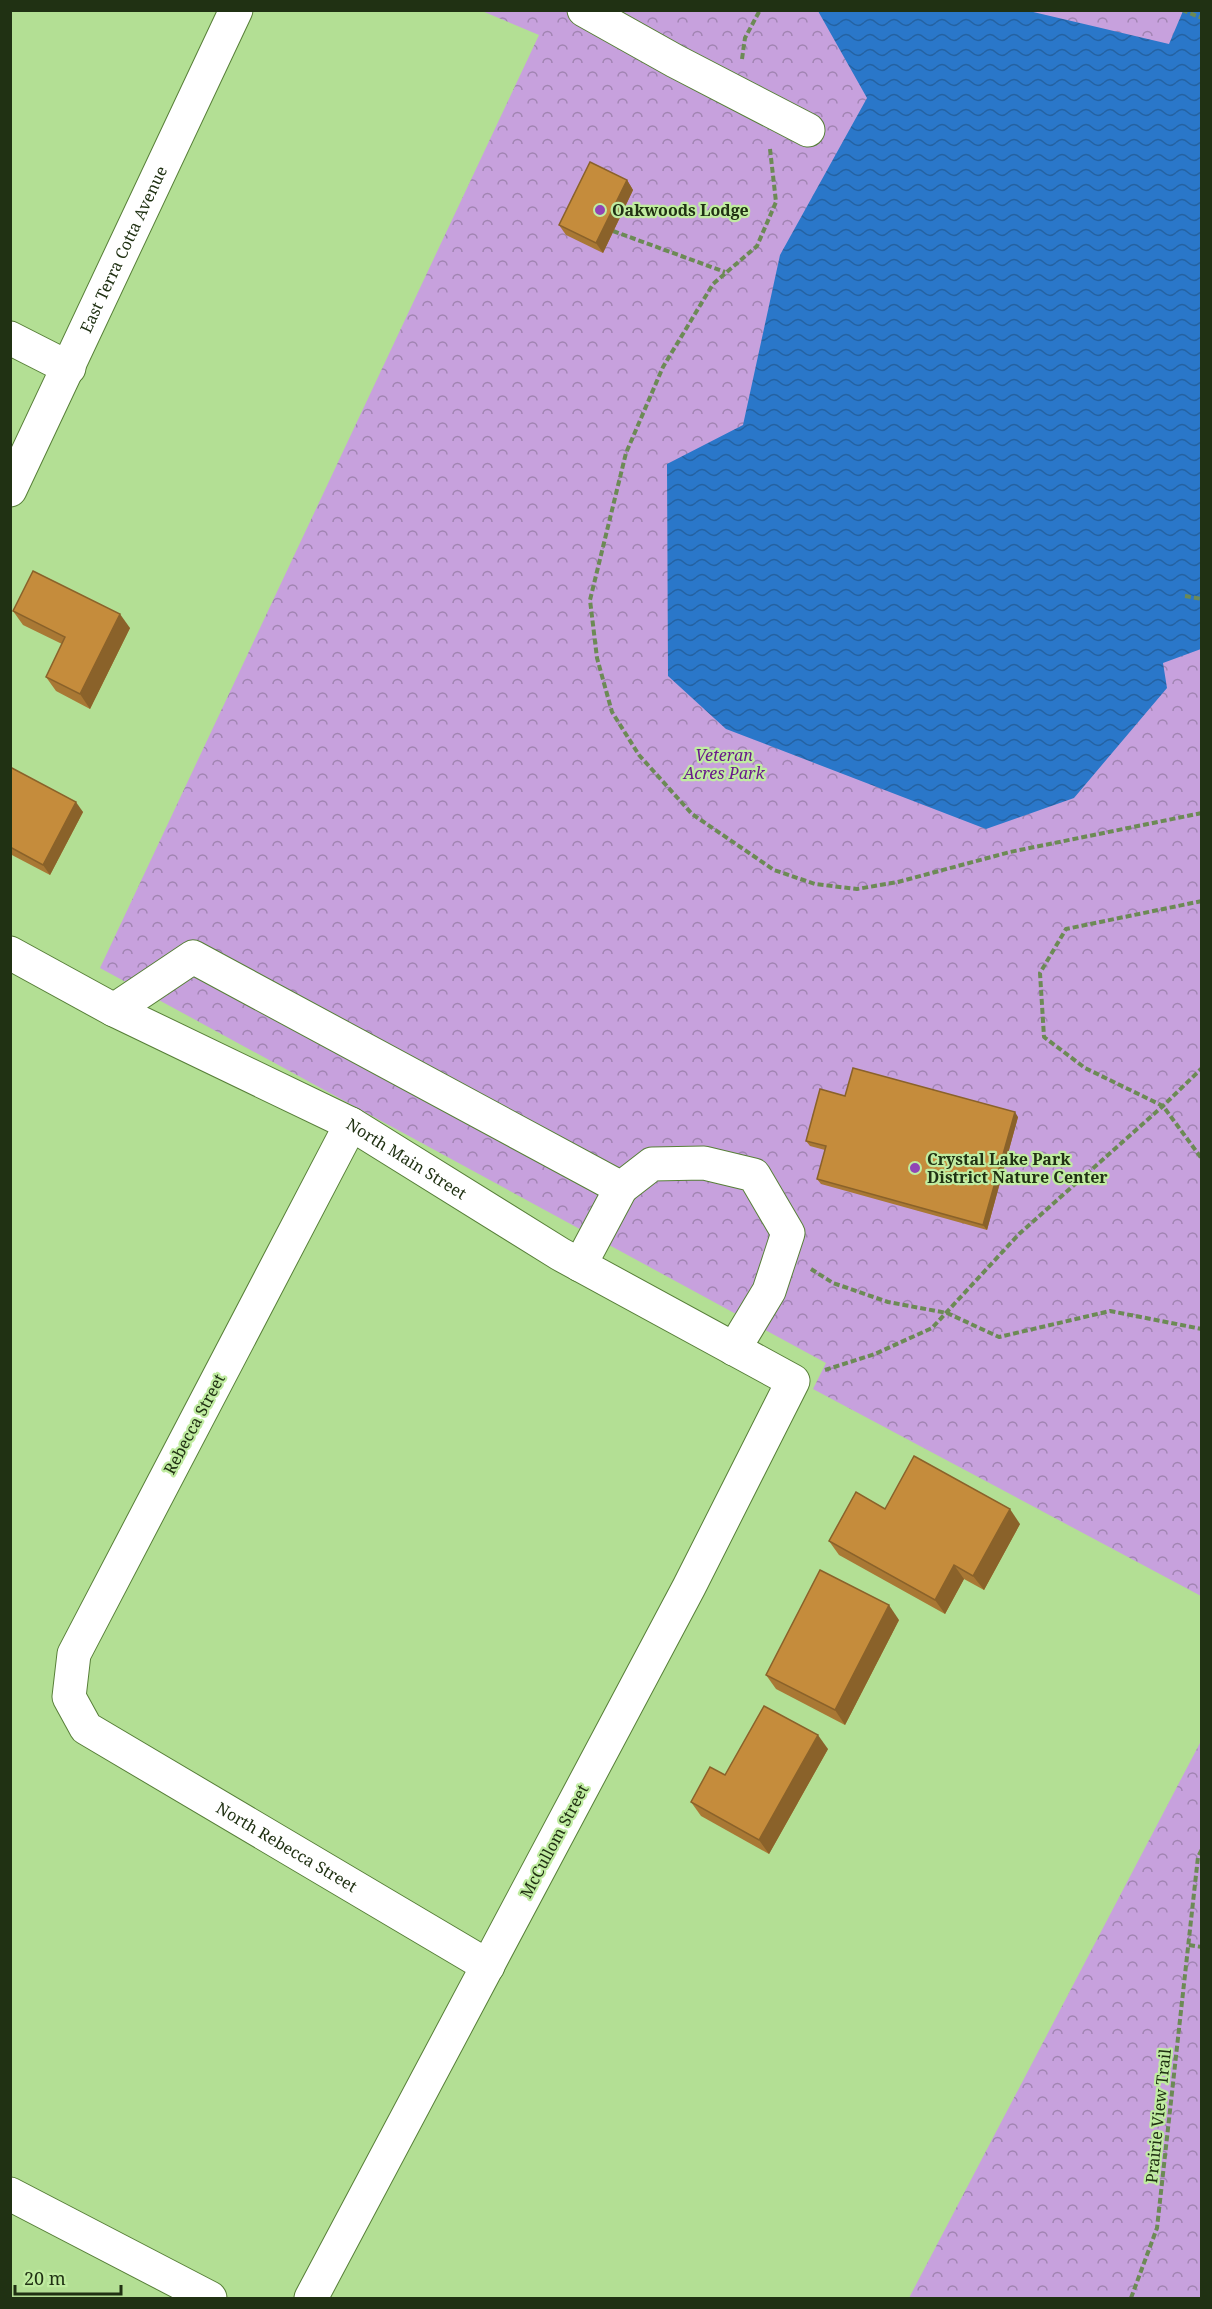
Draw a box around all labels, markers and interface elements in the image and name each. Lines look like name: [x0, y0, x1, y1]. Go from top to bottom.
street label: East Terra Cotta Avenue: [75, 162, 172, 336]
place label: Oakwoods Lodge: [612, 199, 749, 221]
marker: Oakwoods Lodge: [593, 203, 607, 217]
park label: Veteran Acres Park: [682, 744, 765, 784]
street label: North Main Street: [342, 1113, 471, 1204]
place label: Crystal Lake Park District Nature Center: [927, 1148, 1108, 1188]
marker: Crystal Lake Park District Nature Center: [908, 1161, 922, 1175]
street label: Rebecca Street: [158, 1370, 230, 1478]
street label: McCullom Street: [515, 1780, 593, 1902]
street label: North Rebecca Street: [212, 1797, 362, 1897]
street label: Prairie View Trail: [1140, 2048, 1176, 2184]
scale bar: [15, 2258, 122, 2296]
text: 20 m: [24, 2266, 66, 2290]

